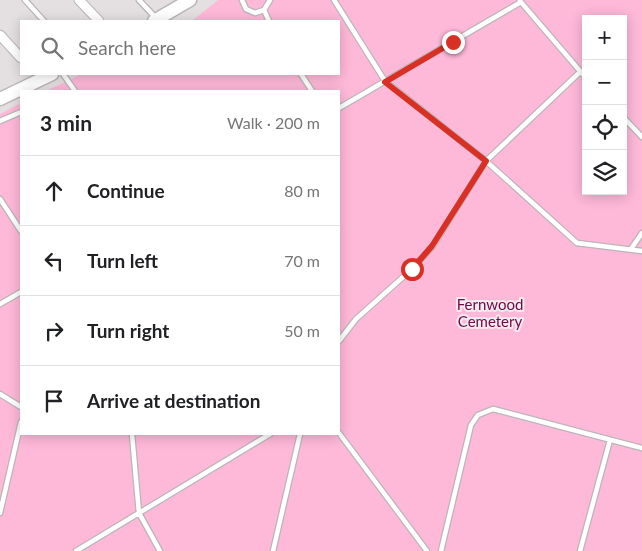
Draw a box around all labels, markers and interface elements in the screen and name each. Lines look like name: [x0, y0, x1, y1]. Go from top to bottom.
map controls: [582, 15, 627, 195]
button: +: [582, 15, 627, 60]
search box: [20, 20, 340, 75]
route end: [442, 31, 465, 54]
icon: search: [38, 34, 66, 62]
text: Search here: [78, 36, 176, 59]
button: −: [582, 60, 627, 105]
button: locate: [582, 105, 627, 150]
text: 3 min: [40, 110, 92, 135]
text: Walk · 200 m: [227, 113, 320, 132]
button: layers: [582, 150, 627, 195]
icon: ahead: [40, 177, 68, 205]
text: Continue: [87, 179, 165, 202]
text: 80 m: [284, 181, 320, 200]
icon: left: [40, 247, 68, 275]
text: Turn left: [87, 249, 158, 272]
text: 70 m: [284, 251, 320, 270]
route start: [401, 258, 424, 281]
park label: Fernwood Cemetery: [457, 295, 523, 330]
icon: right: [40, 317, 68, 345]
text: Turn right: [87, 319, 169, 342]
text: 50 m: [284, 321, 320, 340]
icon: arrive: [40, 387, 68, 415]
text: Arrive at destination: [87, 389, 260, 412]

